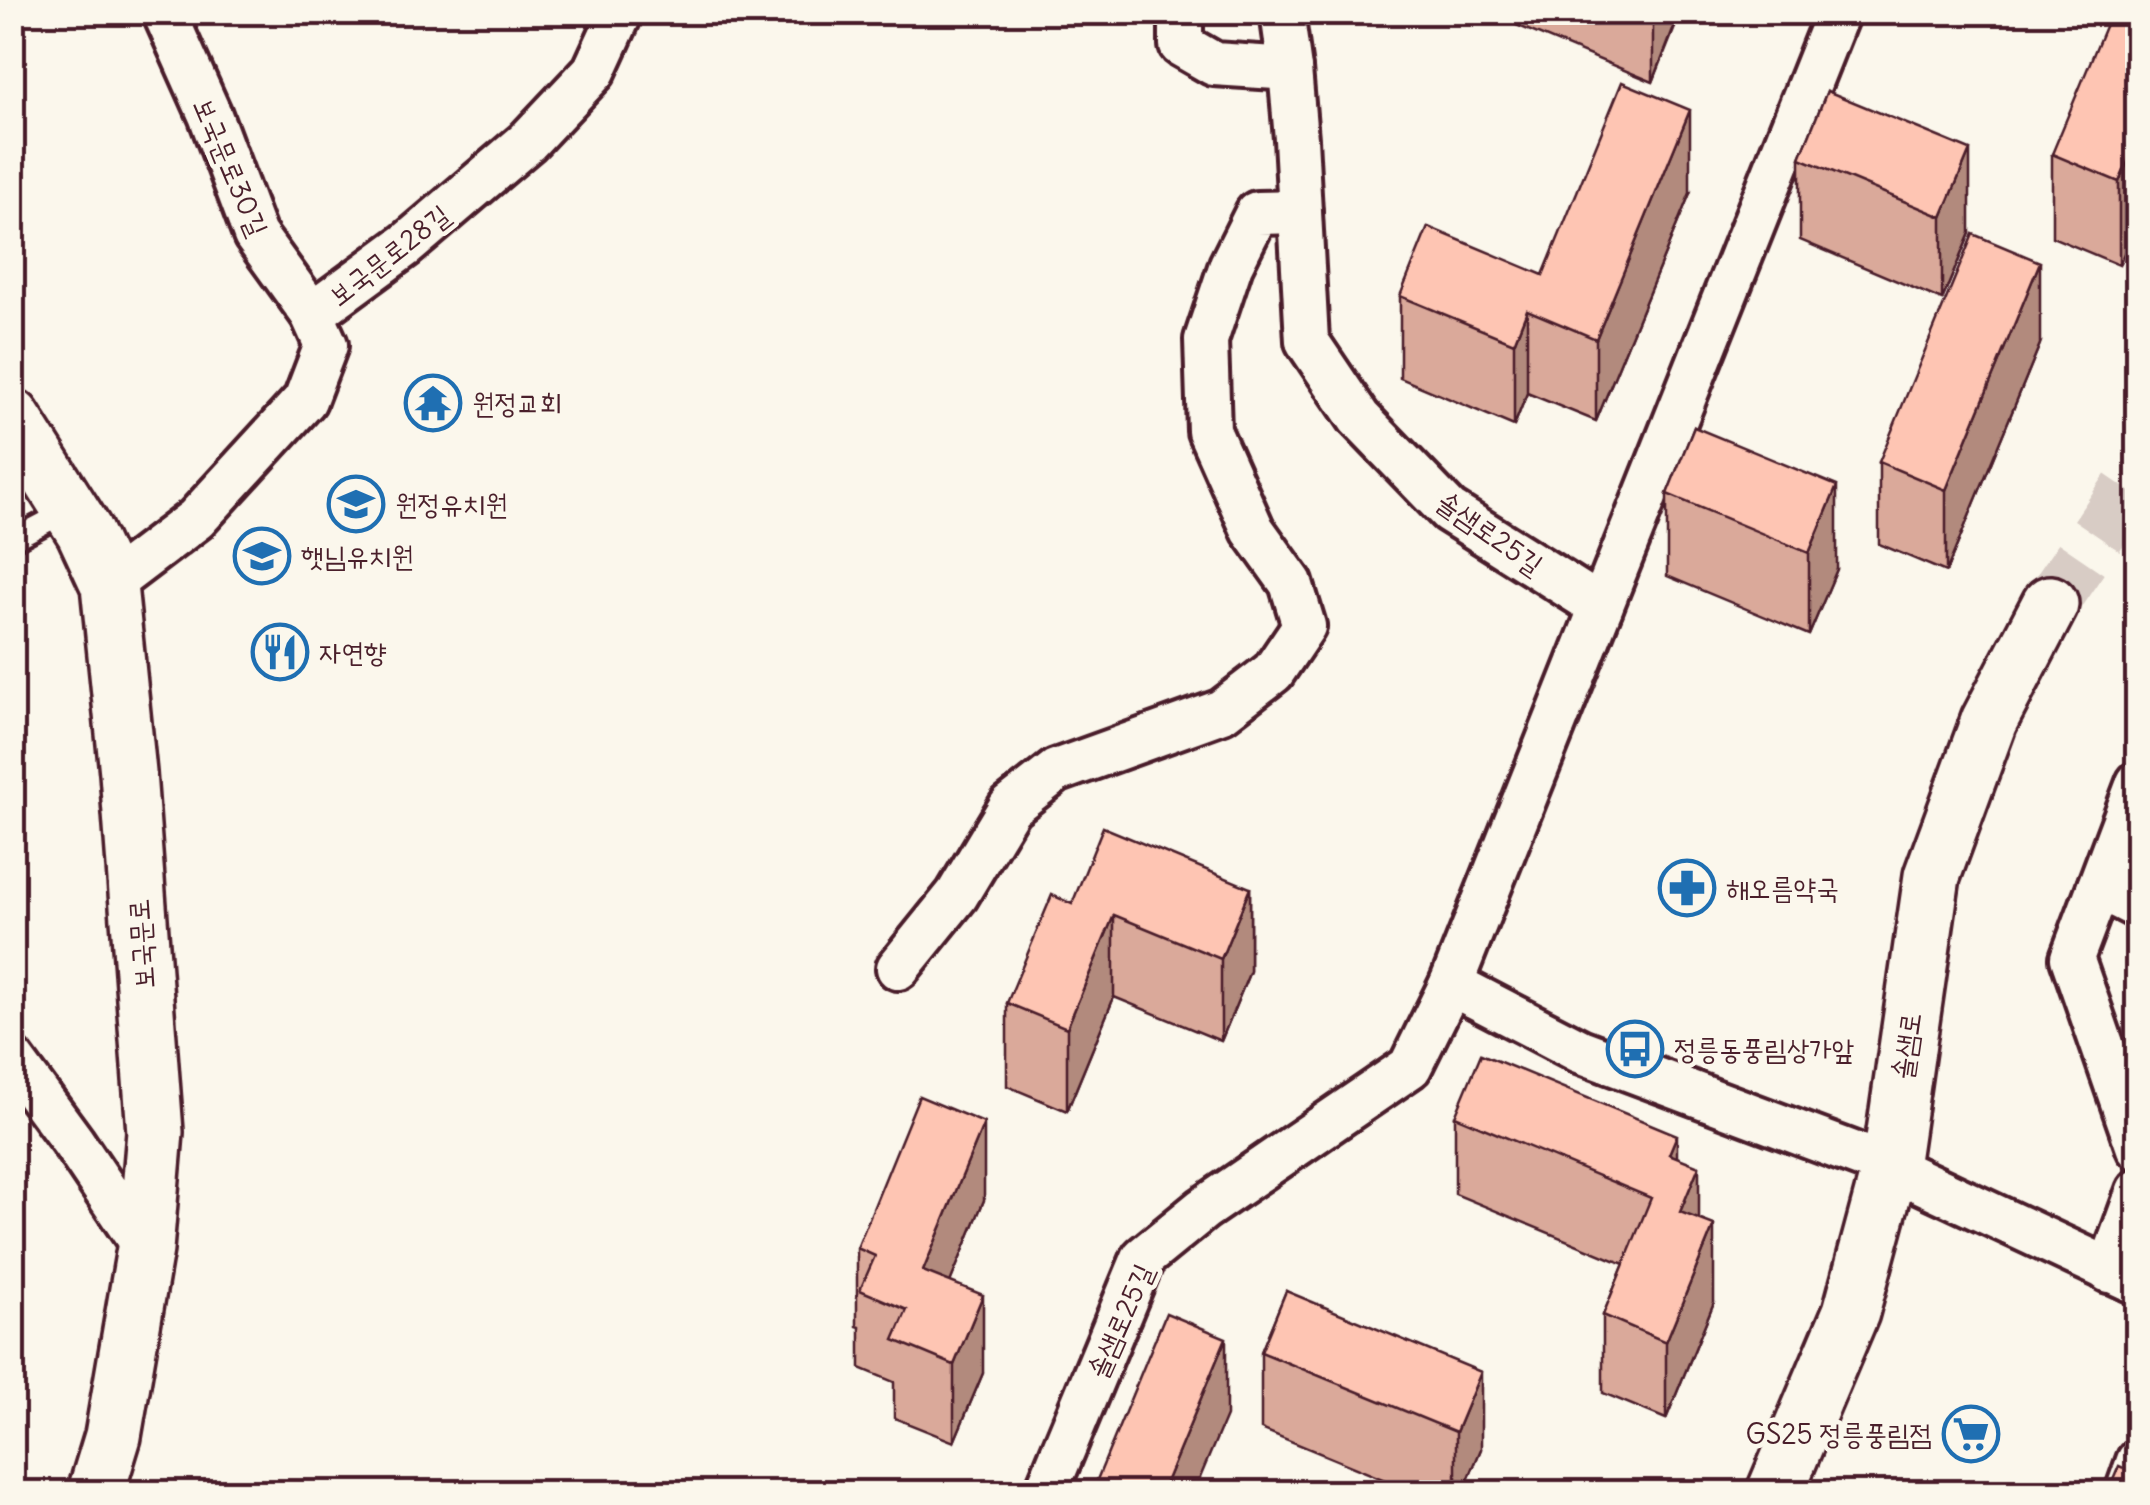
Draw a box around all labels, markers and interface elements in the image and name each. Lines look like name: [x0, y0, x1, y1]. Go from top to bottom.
street label: 보국문로30길: [186, 92, 276, 242]
street label: 보국문로28길: [321, 196, 457, 314]
temple icon: 원정교회: [403, 373, 463, 433]
place label: 원정교회: [472, 385, 562, 421]
school or university icon: 원정유치원: [326, 474, 386, 534]
street label: 솔샘로25길: [1430, 483, 1550, 583]
place label: 원정유치원: [395, 486, 508, 522]
school or university icon: 햇님유치원: [232, 526, 292, 586]
place label: 햇님유치원: [301, 538, 414, 574]
restaurant icon: 자연향: [250, 622, 310, 682]
place label: 자연향: [319, 634, 387, 670]
pharmacy icon: 해오름약국: [1657, 858, 1717, 918]
place label: 해오름약국: [1726, 870, 1839, 906]
street label: 보국문로: [120, 898, 162, 990]
street label: 솔샘로: [1883, 1010, 1929, 1082]
bus stop icon: 정릉동풍림상가앞: [1605, 1019, 1665, 1079]
place label: 정릉동풍림상가앞: [1674, 1031, 1854, 1067]
street label: 솔샘로25길: [1079, 1258, 1161, 1384]
supermarket icon: GS25 정릉풍림점: [1941, 1404, 2001, 1464]
place label: GS25 정릉풍림점: [1745, 1416, 1932, 1452]

